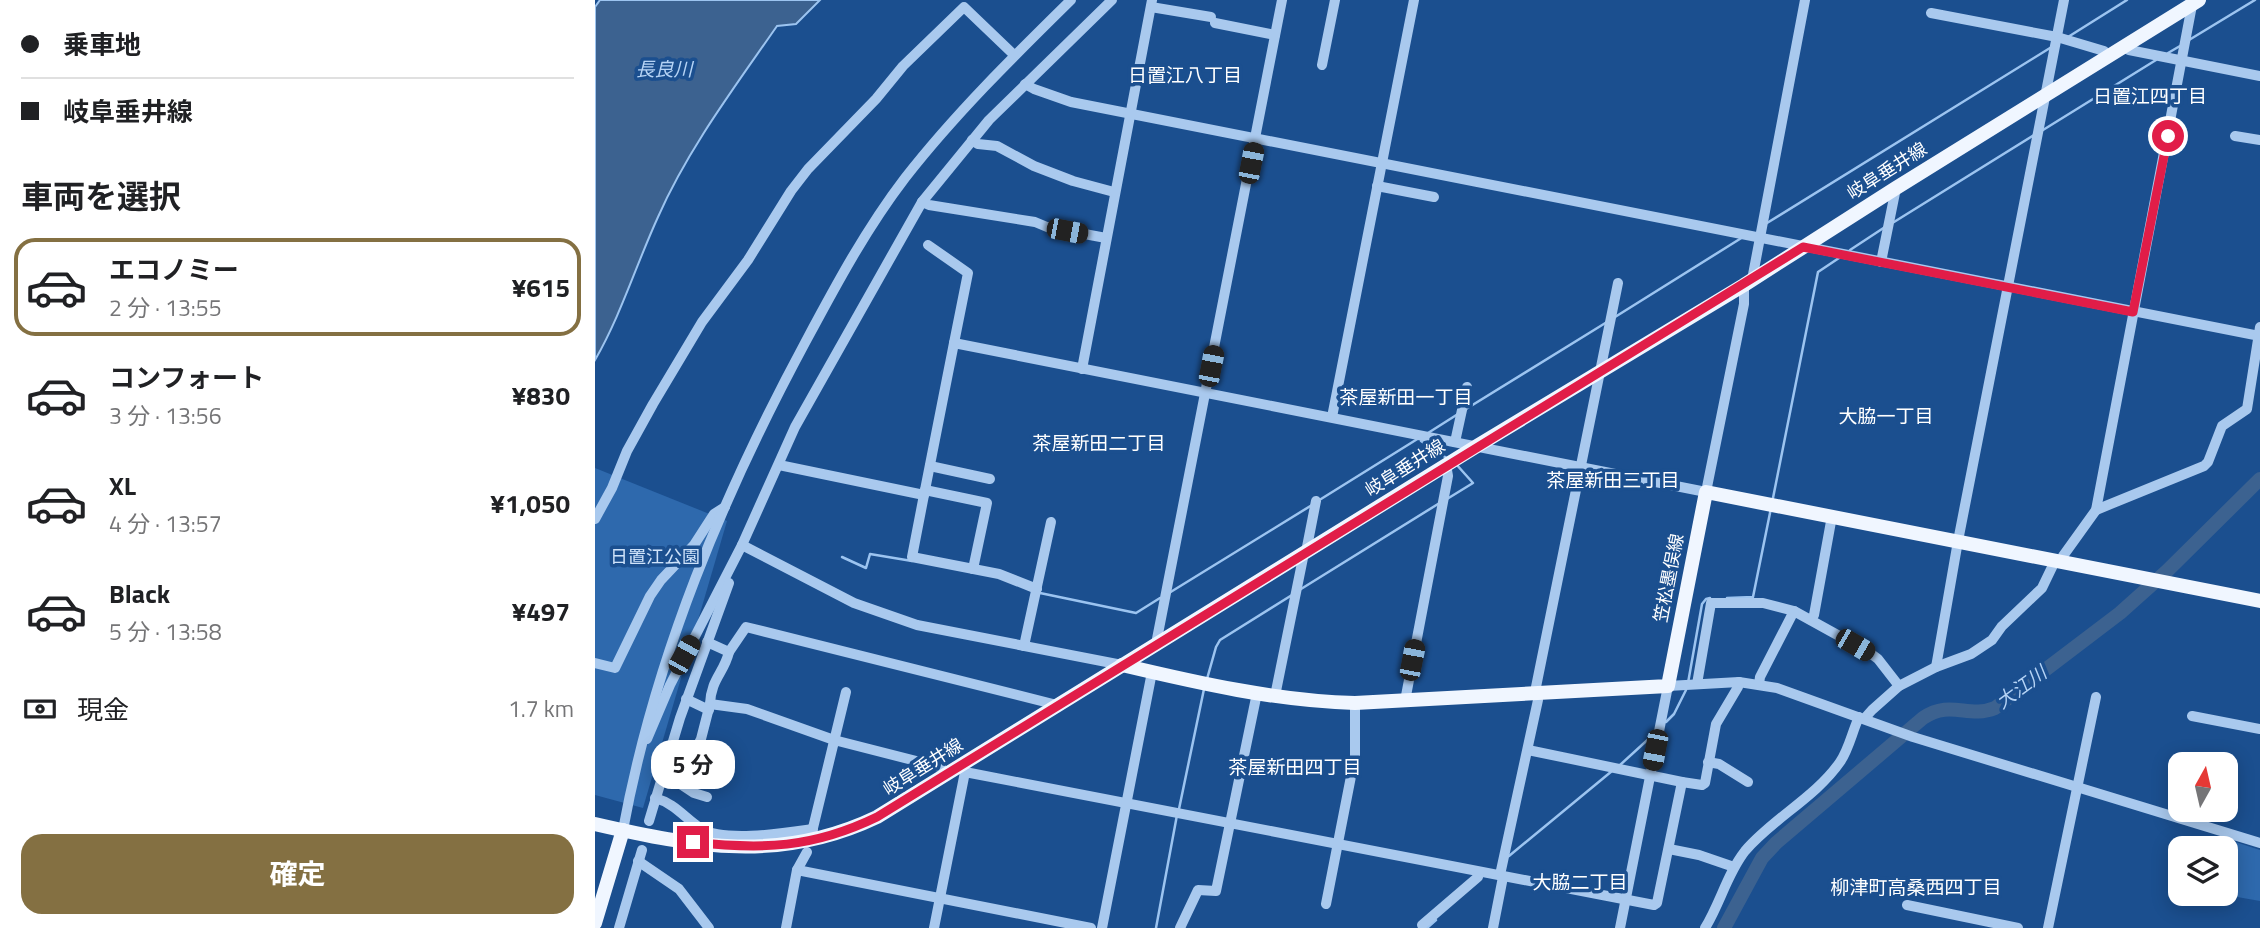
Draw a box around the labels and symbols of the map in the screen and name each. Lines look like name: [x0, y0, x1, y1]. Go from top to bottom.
water label: 長良川: [635, 54, 694, 83]
district label: 日置江八丁目: [1128, 60, 1242, 89]
district label: 日置江四丁目: [2093, 81, 2207, 110]
route start: [2152, 120, 2184, 152]
street label: 岐阜垂井線: [1841, 135, 1932, 206]
car: [1237, 140, 1266, 186]
car: [1045, 217, 1090, 245]
car: [1197, 343, 1226, 389]
district label: 茶屋新田一丁目: [1339, 382, 1473, 411]
district label: 大脇一丁目: [1838, 401, 1934, 430]
district label: 茶屋新田二丁目: [1032, 428, 1166, 457]
street label: 岐阜垂井線: [1359, 432, 1450, 503]
district label: 茶屋新田三丁目: [1546, 465, 1680, 494]
street label: 笠松墨俣線: [1647, 531, 1690, 625]
park label: 日置江公園: [610, 543, 700, 570]
car: [1832, 625, 1879, 665]
car: [665, 632, 704, 678]
car: [1398, 637, 1427, 683]
water label: 大江川: [1989, 657, 2054, 715]
car: [1641, 727, 1670, 773]
street label: 岐阜垂井線: [877, 731, 968, 802]
callout: 5 分: [651, 740, 735, 790]
district label: 茶屋新田四丁目: [1228, 752, 1362, 781]
north arrow: [2168, 752, 2238, 822]
route end: [677, 826, 709, 858]
district label: 大脇二丁目: [1532, 867, 1628, 896]
district label: 柳津町高桑西四丁目: [1830, 872, 2002, 901]

